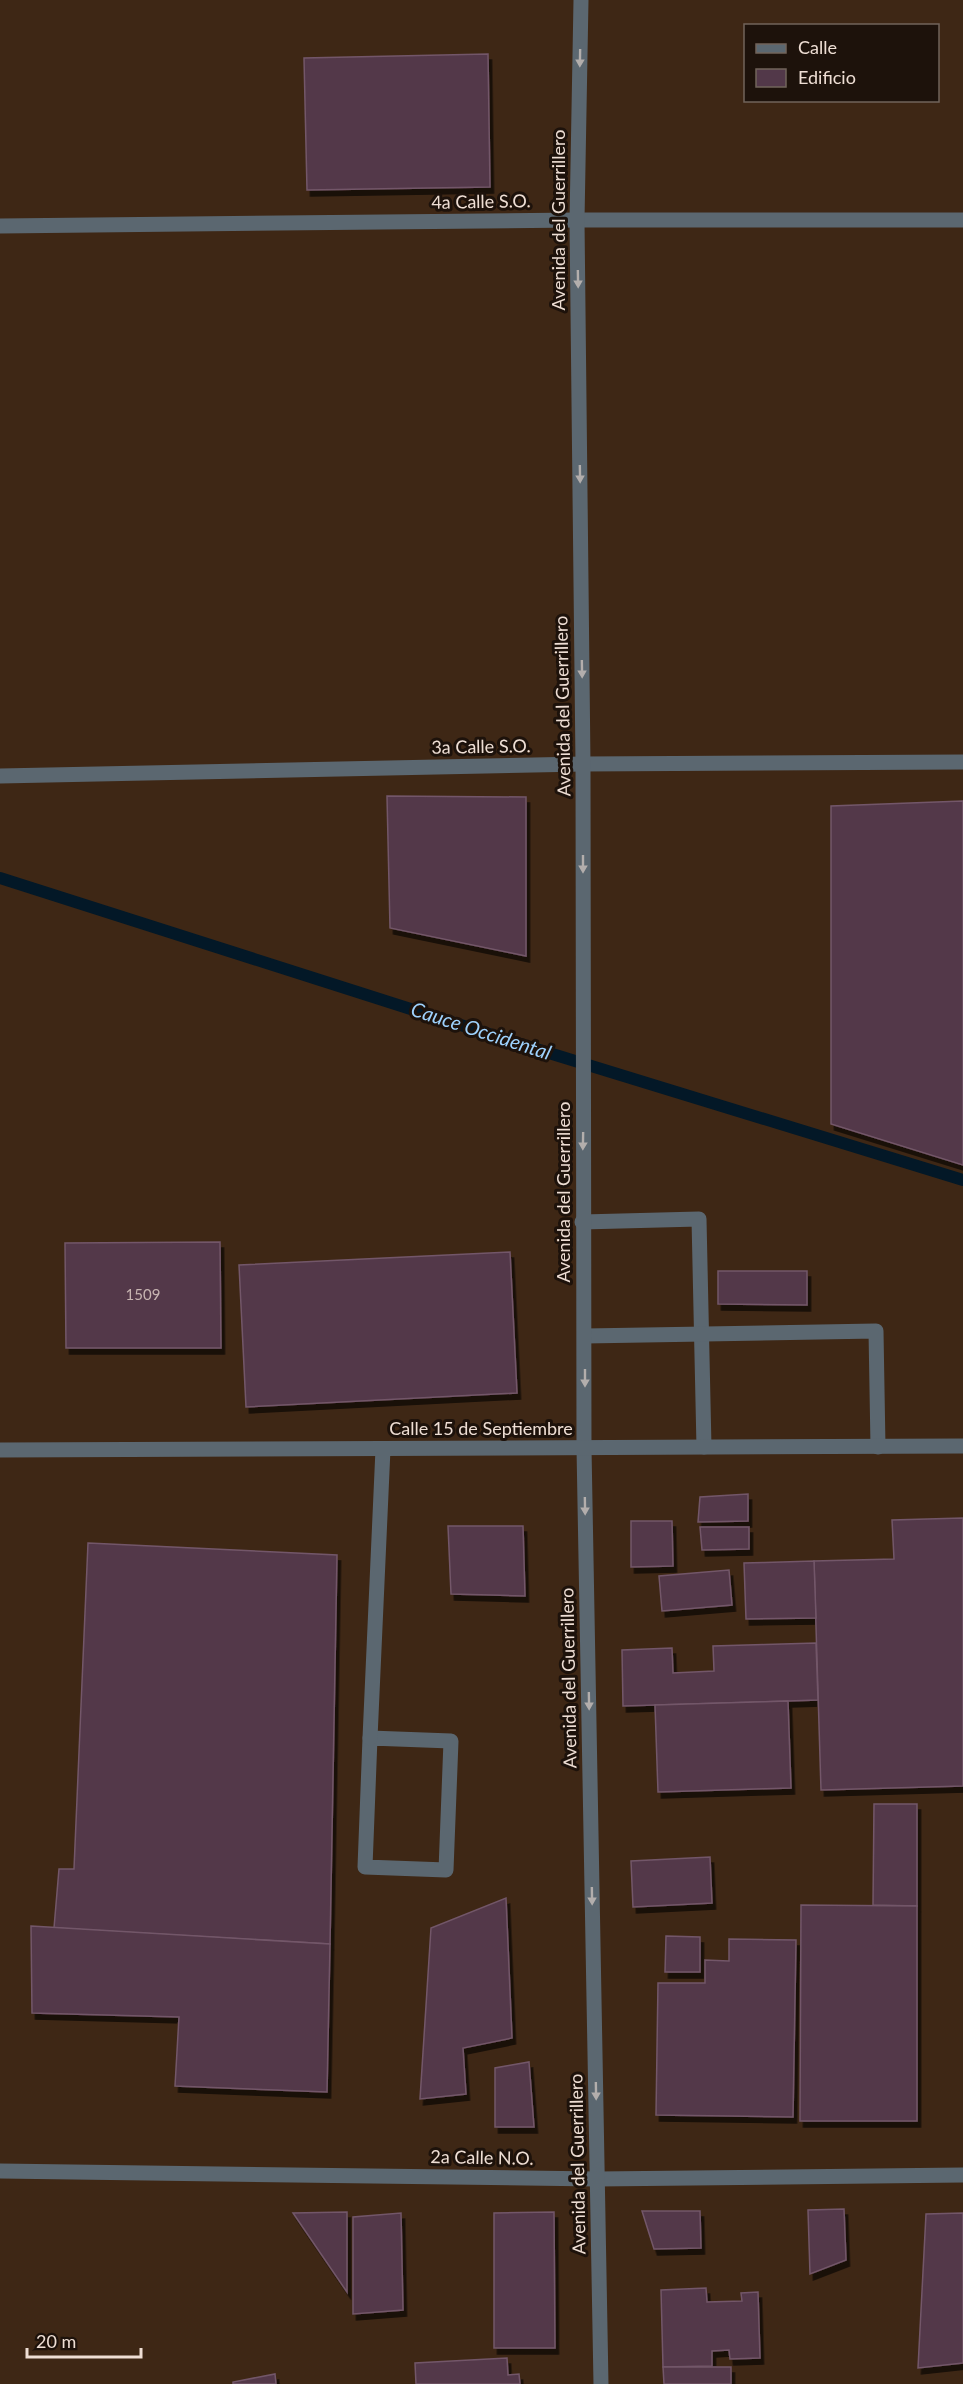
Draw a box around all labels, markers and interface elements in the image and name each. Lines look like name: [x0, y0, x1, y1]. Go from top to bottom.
legend: [744, 24, 939, 102]
text: Calle: [798, 36, 837, 58]
one-way arrow: [575, 49, 584, 68]
text: Edificio: [798, 66, 856, 88]
street label: Avenida del Guerrillero: [547, 130, 569, 310]
street label: 4a Calle S.O.: [431, 189, 531, 213]
one-way arrow: [573, 269, 583, 288]
one-way arrow: [575, 464, 585, 483]
street label: Avenida del Guerrillero: [549, 615, 575, 797]
one-way arrow: [577, 659, 587, 678]
street label: 3a Calle S.O.: [431, 734, 531, 758]
one-way arrow: [578, 854, 588, 873]
water label: Cauce Occidental: [408, 996, 555, 1064]
street label: Avenida del Guerrillero: [552, 1102, 574, 1282]
one-way arrow: [578, 1132, 588, 1151]
house number: 1509: [126, 1285, 160, 1303]
one-way arrow: [580, 1369, 589, 1388]
street label: Calle 15 de Septiembre: [389, 1417, 573, 1439]
one-way arrow: [581, 1497, 590, 1516]
street label: Avenida del Guerrillero: [555, 1587, 581, 1769]
one-way arrow: [584, 1692, 594, 1711]
one-way arrow: [587, 1887, 597, 1906]
street label: Avenida del Guerrillero: [564, 2073, 590, 2255]
one-way arrow: [591, 2082, 600, 2101]
street label: 2a Calle N.O.: [430, 2145, 534, 2169]
scale bar: [27, 2321, 141, 2359]
text: 20 m: [36, 2330, 76, 2352]

